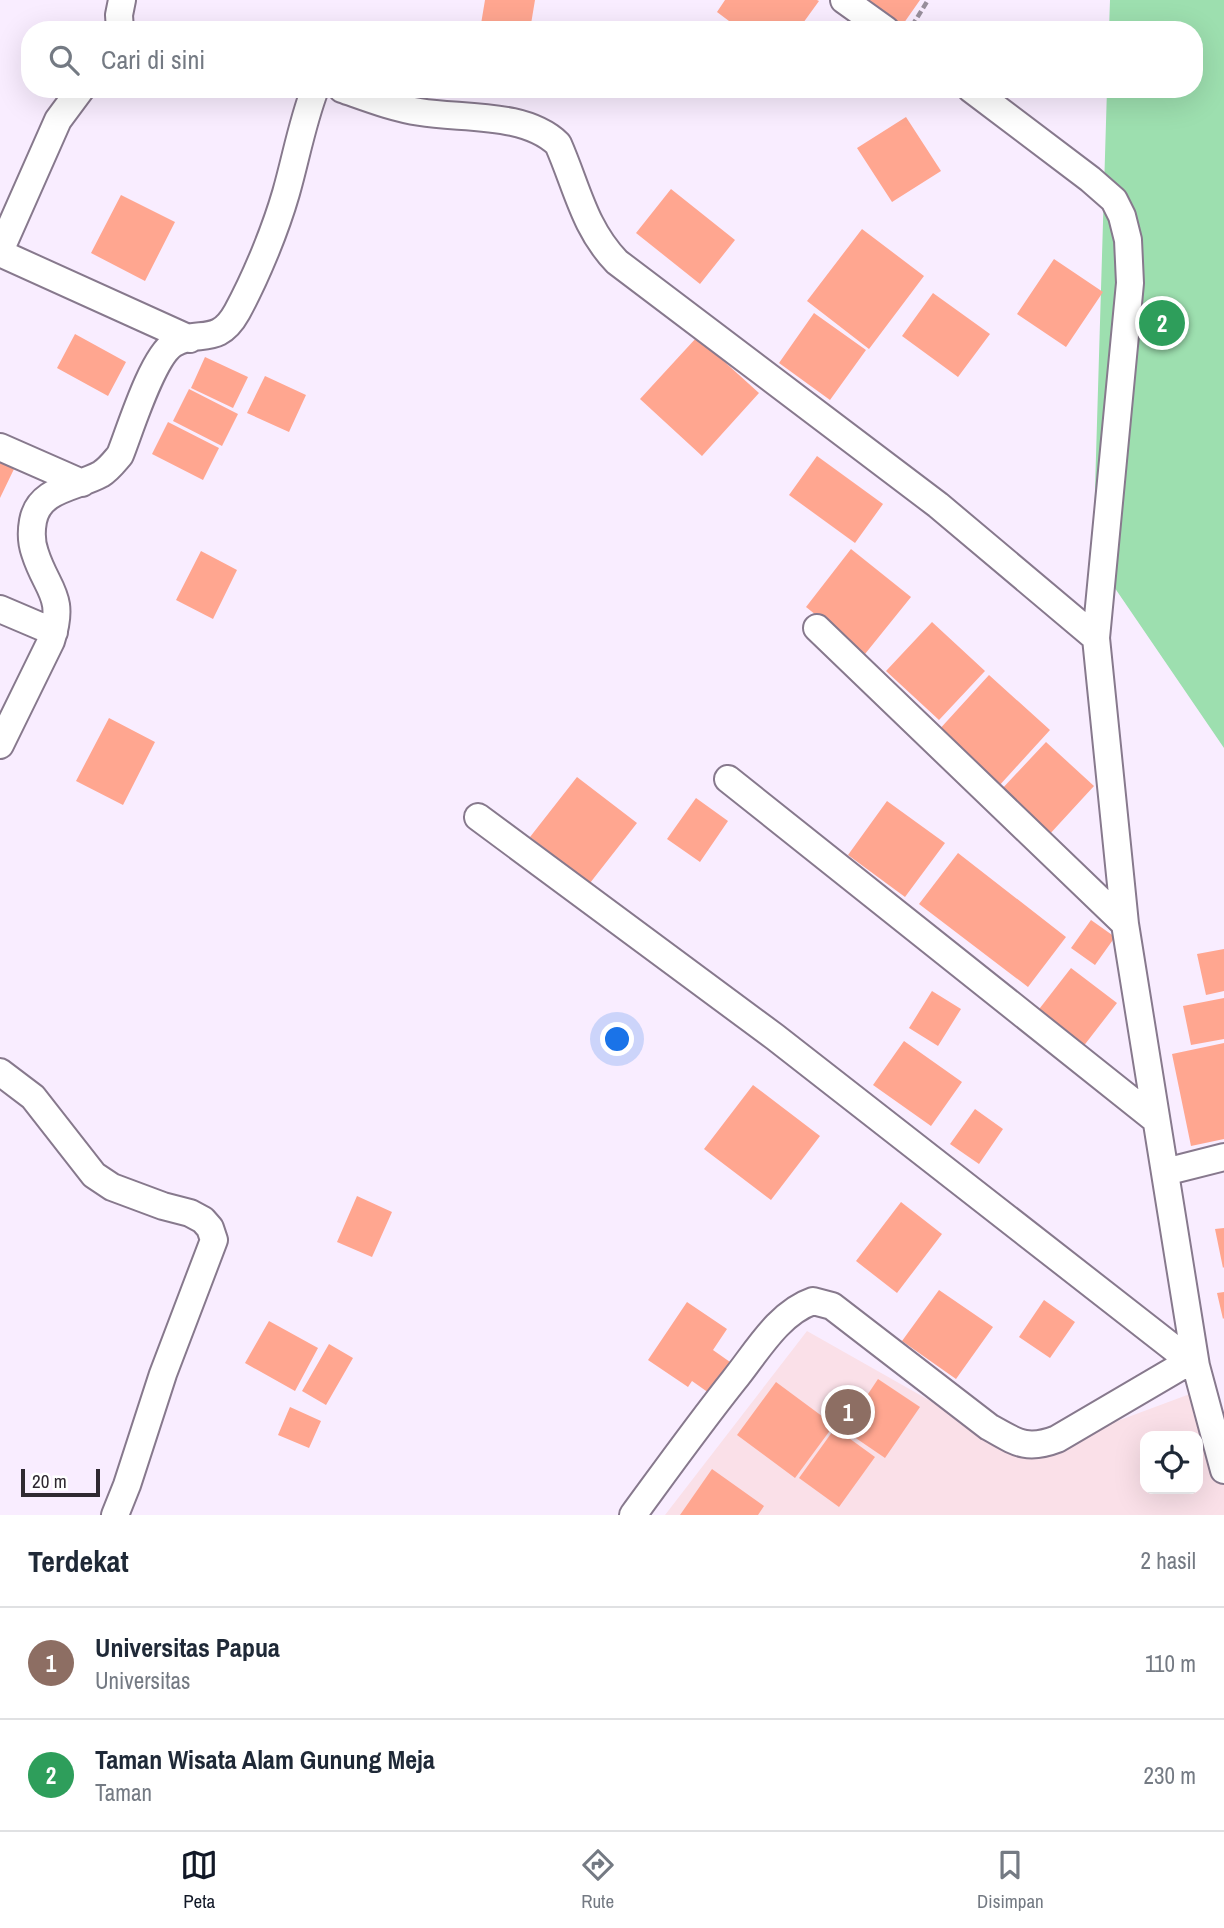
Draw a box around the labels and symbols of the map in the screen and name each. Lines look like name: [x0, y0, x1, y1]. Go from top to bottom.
pin: 2: [1139, 297, 1185, 349]
your location: [600, 1022, 634, 1056]
pin: 1: [825, 1386, 871, 1438]
scale bar: [21, 1466, 100, 1498]

